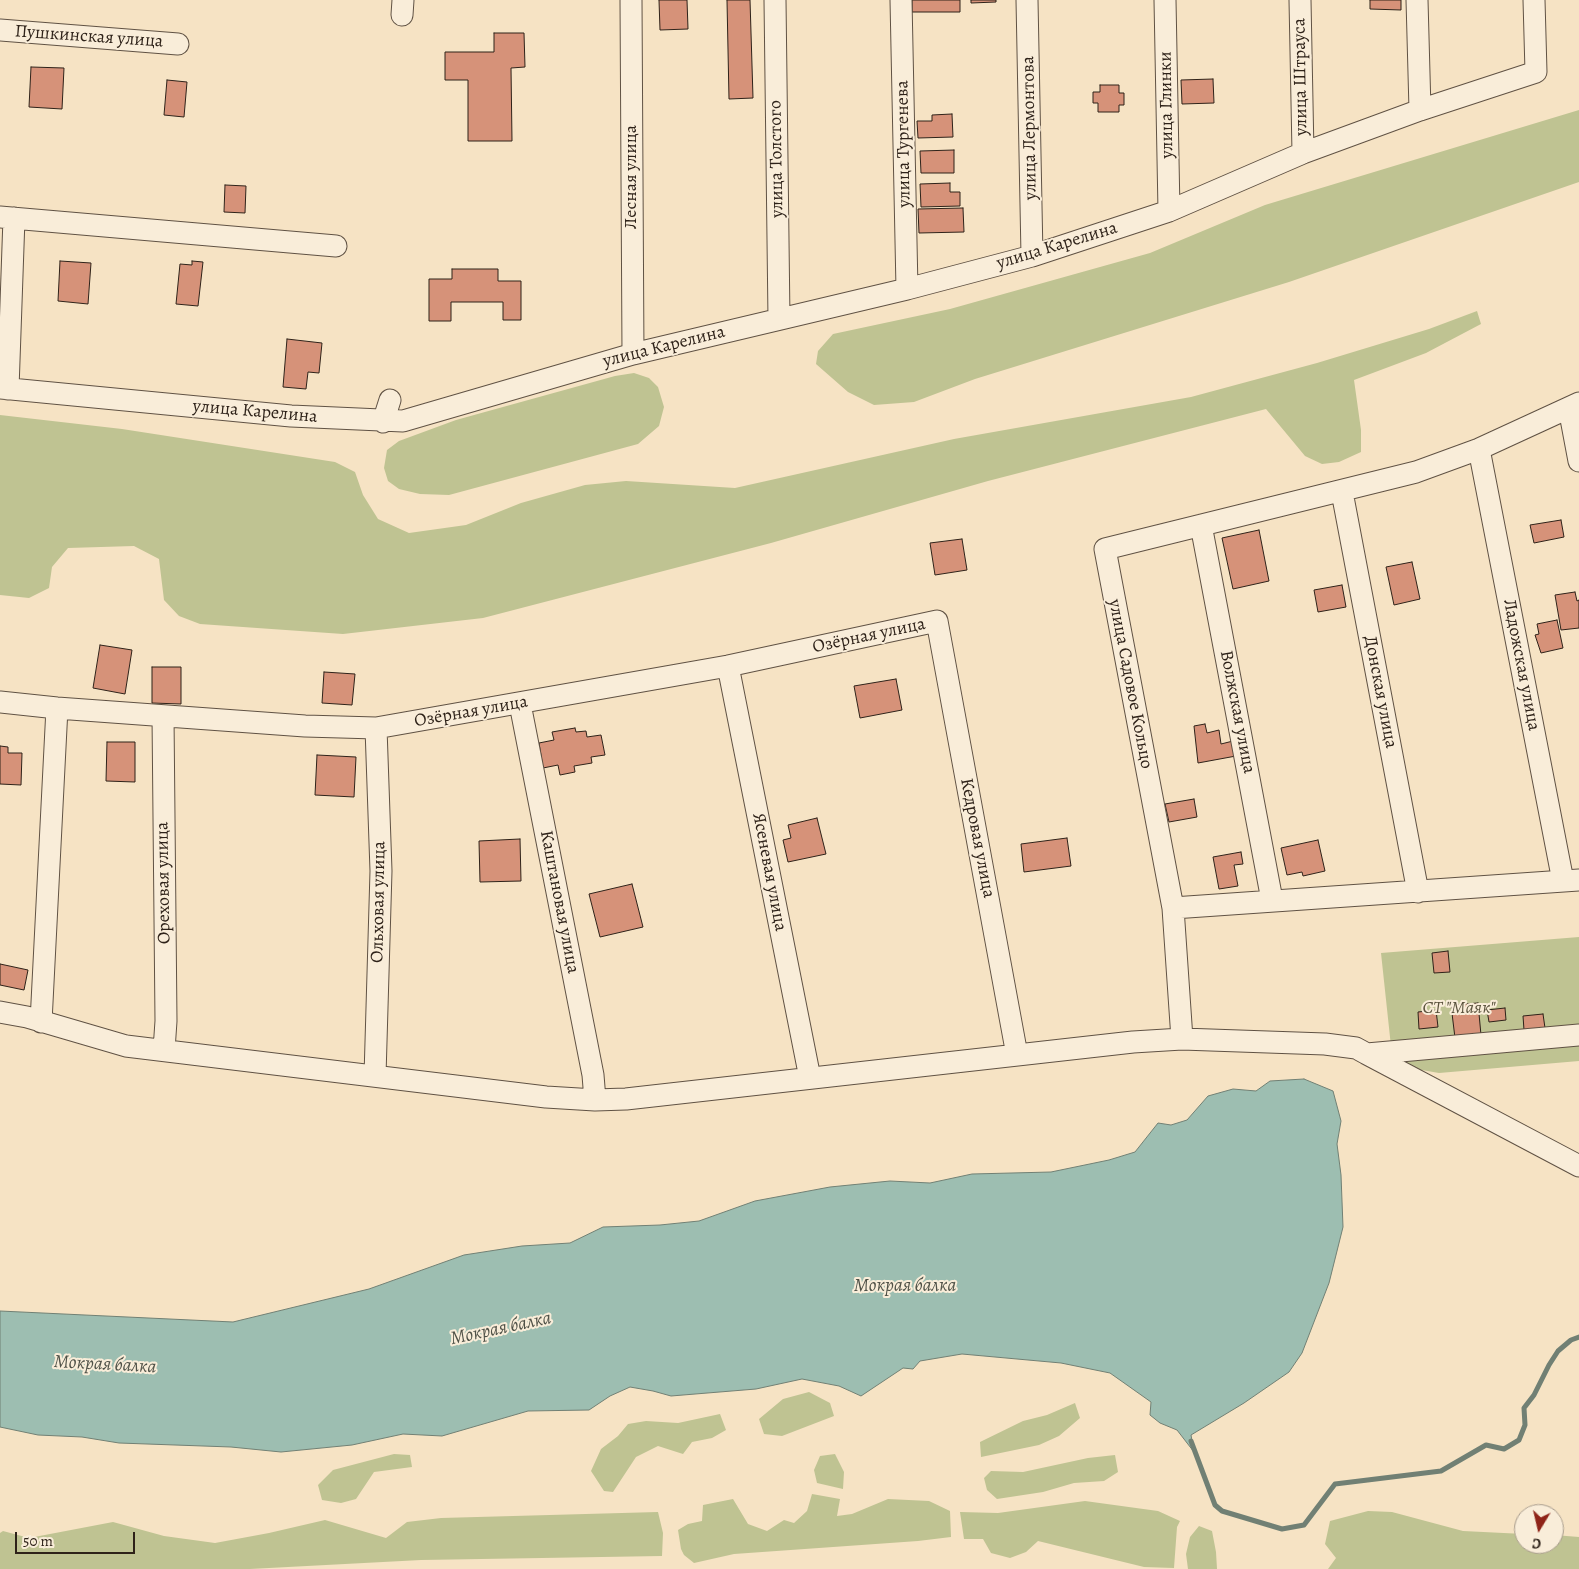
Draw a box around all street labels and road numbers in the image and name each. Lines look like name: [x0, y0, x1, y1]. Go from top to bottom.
street label: улица Штрауса: [1289, 18, 1313, 136]
street label: Пушкинская улица: [14, 21, 164, 53]
street label: улица Глинки: [1155, 51, 1179, 159]
street label: улица Лермонтова: [1018, 56, 1042, 200]
street label: улица Тургенева: [892, 80, 916, 208]
street label: улица Толстого: [765, 100, 789, 218]
street label: Лесная улица: [621, 125, 643, 229]
street label: улица Карелина: [994, 217, 1120, 275]
street label: улица Карелина: [601, 321, 727, 373]
street label: улица Карелина: [192, 396, 318, 428]
street label: улица Садовое Кольцо: [1103, 597, 1157, 771]
street label: Ладожская улица: [1498, 597, 1544, 733]
street label: Озёрная улица: [811, 613, 927, 659]
street label: Донская улица: [1358, 634, 1402, 750]
street label: Волжская улица: [1214, 649, 1260, 775]
street label: Озёрная улица: [413, 691, 529, 733]
street label: Кедровая улица: [955, 776, 999, 900]
street label: Ясеневая улица: [747, 811, 791, 933]
street label: Ореховая улица: [152, 822, 176, 944]
street label: Каштановая улица: [535, 829, 583, 975]
street label: Ольховая улица: [367, 841, 391, 963]

